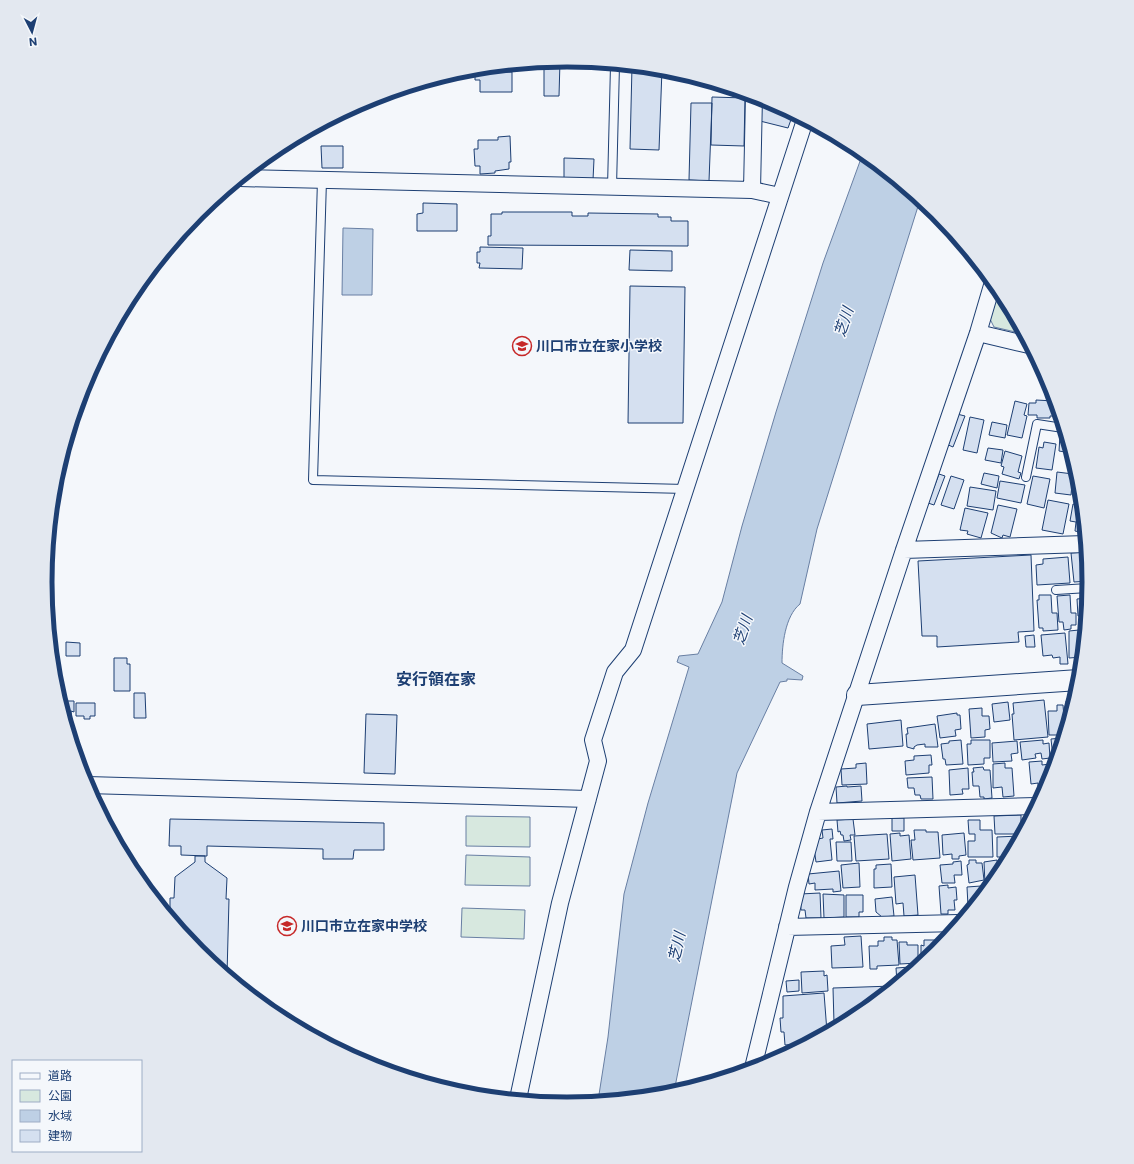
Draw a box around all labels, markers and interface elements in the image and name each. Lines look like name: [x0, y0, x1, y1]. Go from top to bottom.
north arrow: [12, 12, 52, 52]
text: N: [28, 36, 38, 49]
water label: 芝川: [830, 303, 857, 339]
school or university icon: 川口市立在家小学校: [511, 335, 533, 357]
place label: 川口市立在家小学校: [536, 337, 662, 354]
water label: 芝川: [729, 611, 756, 647]
district label: 安行領在家: [396, 669, 476, 688]
school or university icon: 川口市立在家中学校: [276, 915, 298, 937]
place label: 川口市立在家中学校: [301, 917, 427, 934]
water label: 芝川: [664, 928, 688, 963]
legend: [12, 1060, 142, 1152]
text: 道路: [48, 1068, 72, 1082]
text: 公園: [48, 1088, 72, 1102]
text: 水域: [48, 1108, 72, 1122]
text: 建物: [48, 1128, 72, 1142]

